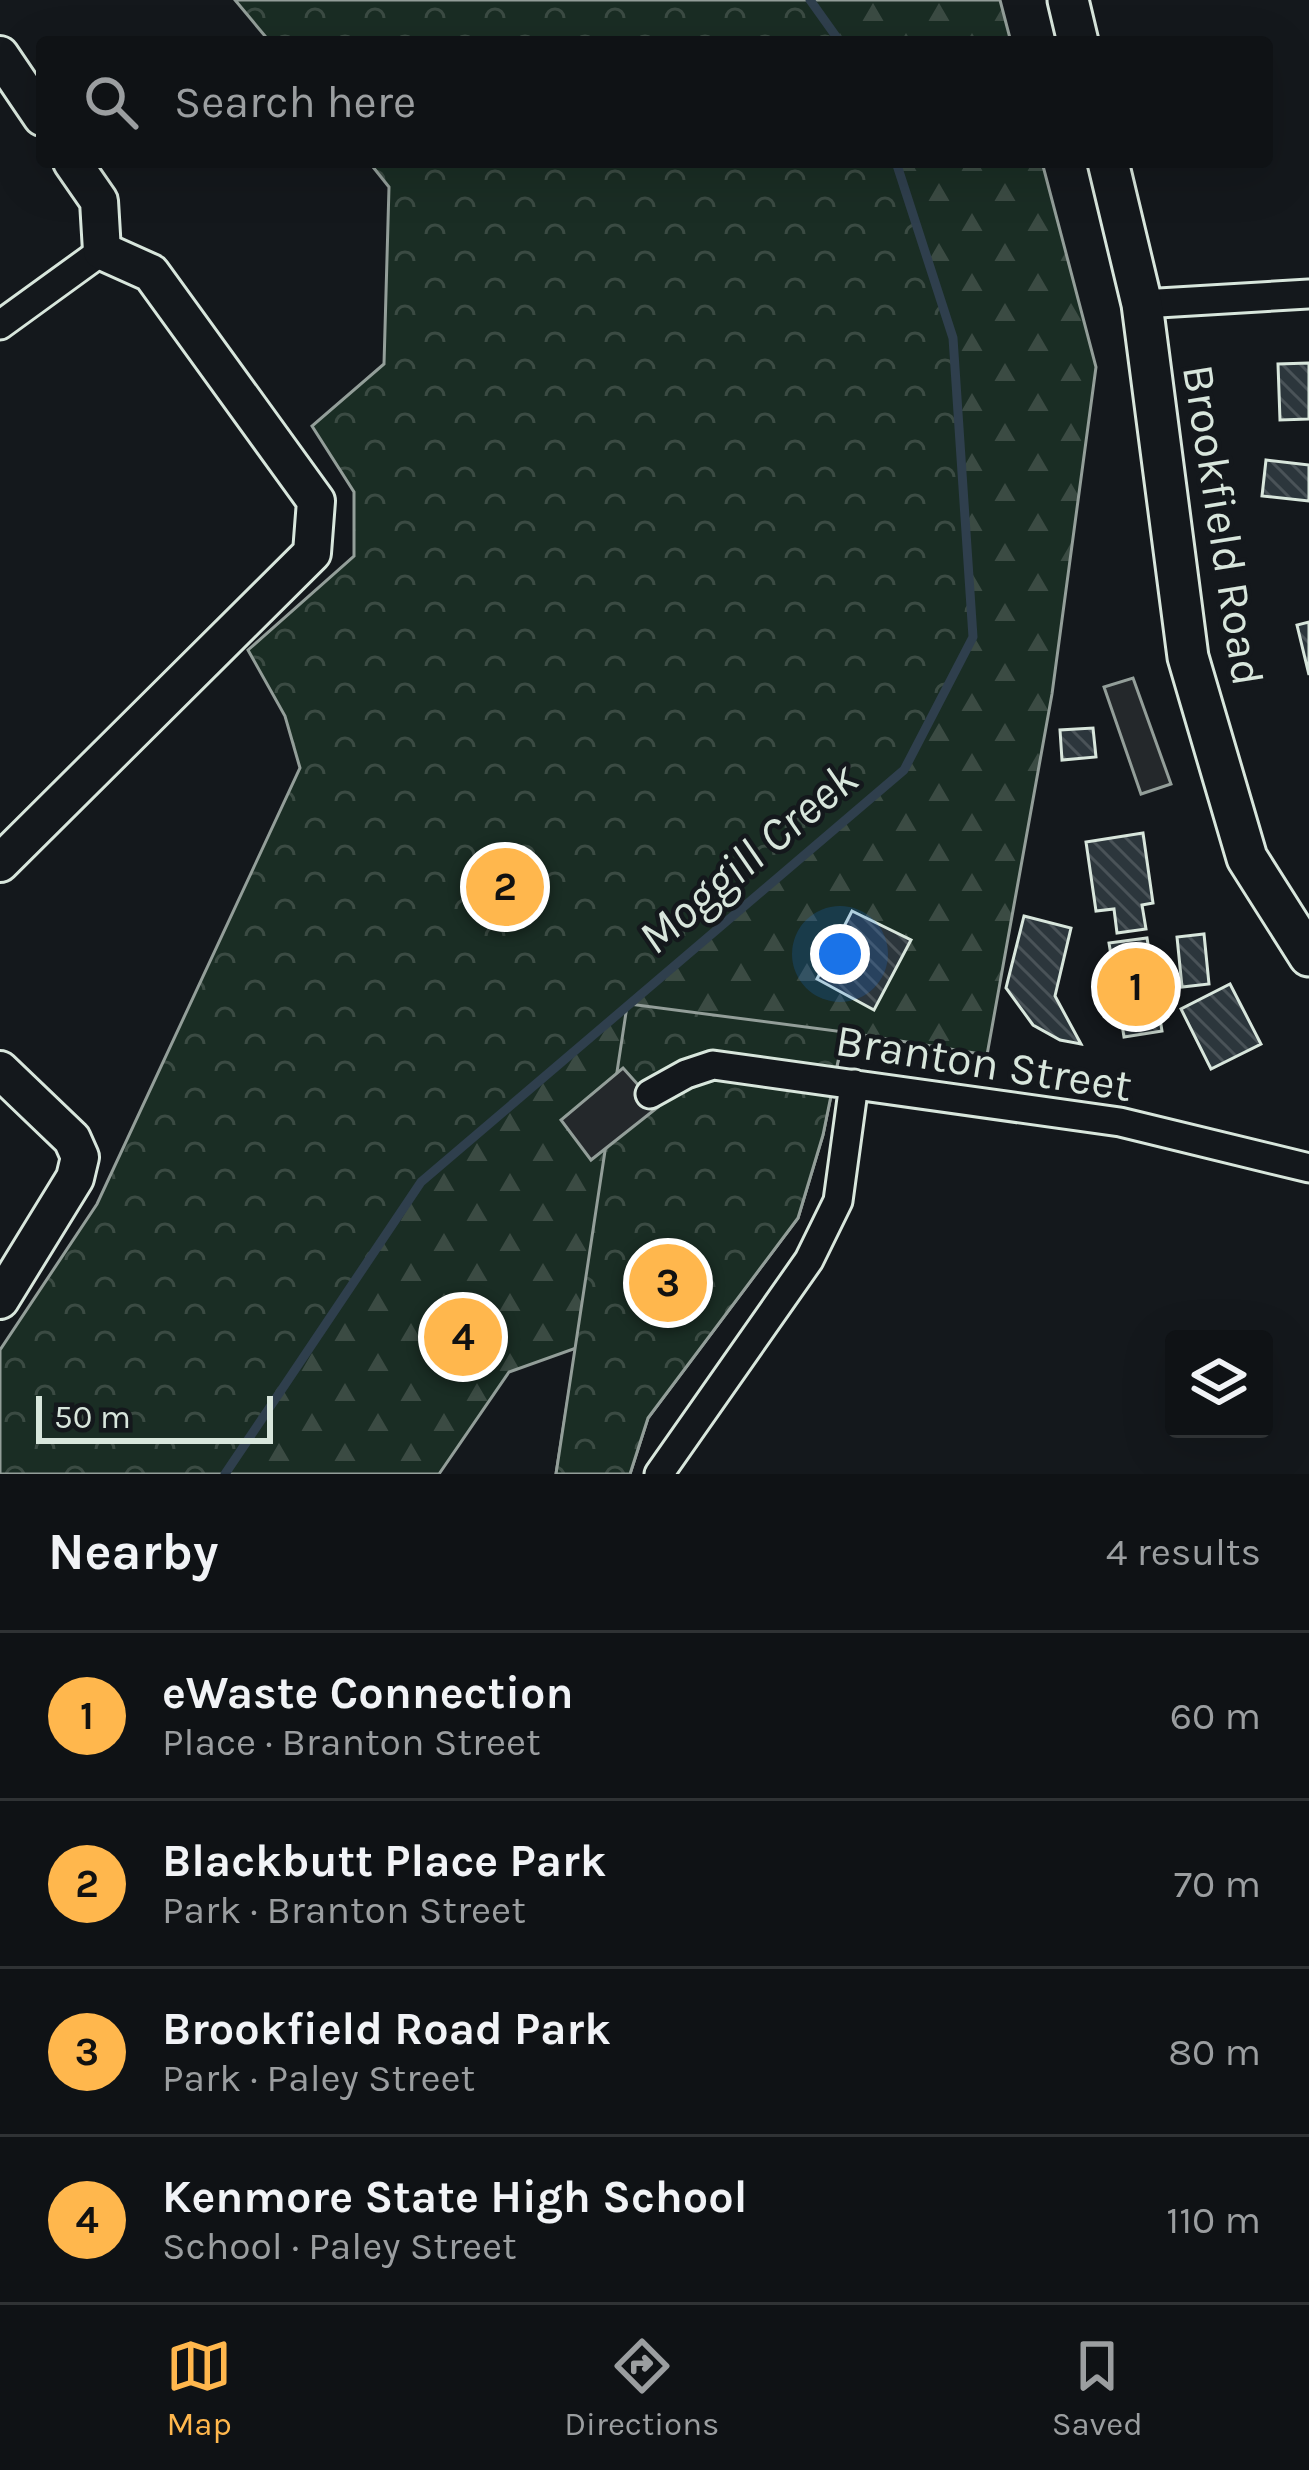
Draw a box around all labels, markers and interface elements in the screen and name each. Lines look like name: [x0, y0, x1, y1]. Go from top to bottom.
search box: [36, 36, 1273, 168]
icon: search: [78, 69, 144, 135]
text: Search here: [174, 76, 416, 128]
street label: Brookfield Road: [1172, 361, 1274, 689]
water label: Moggill Creek: [627, 750, 869, 966]
pin: 2: [466, 842, 544, 932]
your location: [810, 924, 870, 984]
pin: 1: [1097, 942, 1175, 1032]
street label: Branton Street: [832, 1014, 1136, 1112]
pin: 3: [629, 1238, 707, 1328]
pin: 4: [424, 1292, 502, 1382]
map controls: [1165, 1330, 1273, 1438]
button: layers: [1165, 1330, 1273, 1438]
scale bar: [36, 1390, 273, 1443]
text: 50 m: [54, 1398, 131, 1436]
text: Nearby: [48, 1522, 218, 1582]
text: 4 results: [1106, 1529, 1261, 1575]
text: eWaste Connection: [162, 1667, 573, 1719]
text: 1: [80, 1693, 94, 1739]
text: 60 m: [1170, 1693, 1261, 1739]
text: Place · Branton Street: [162, 1719, 541, 1765]
text: Blackbutt Place Park: [162, 1835, 606, 1887]
text: 2: [75, 1861, 99, 1907]
text: 70 m: [1174, 1861, 1261, 1907]
text: Park · Branton Street: [162, 1887, 526, 1933]
text: Brookfield Road Park: [162, 2003, 611, 2055]
text: 3: [75, 2029, 99, 2075]
text: 80 m: [1168, 2029, 1261, 2075]
text: Park · Paley Street: [162, 2055, 475, 2101]
text: Kenmore State High School: [162, 2171, 747, 2223]
text: 4: [75, 2197, 99, 2243]
text: 110 m: [1166, 2197, 1261, 2243]
text: School · Paley Street: [162, 2223, 517, 2269]
tab: Map: [166, 2333, 232, 2443]
tab: Directions: [564, 2333, 719, 2443]
tab: Saved: [1052, 2333, 1143, 2443]

